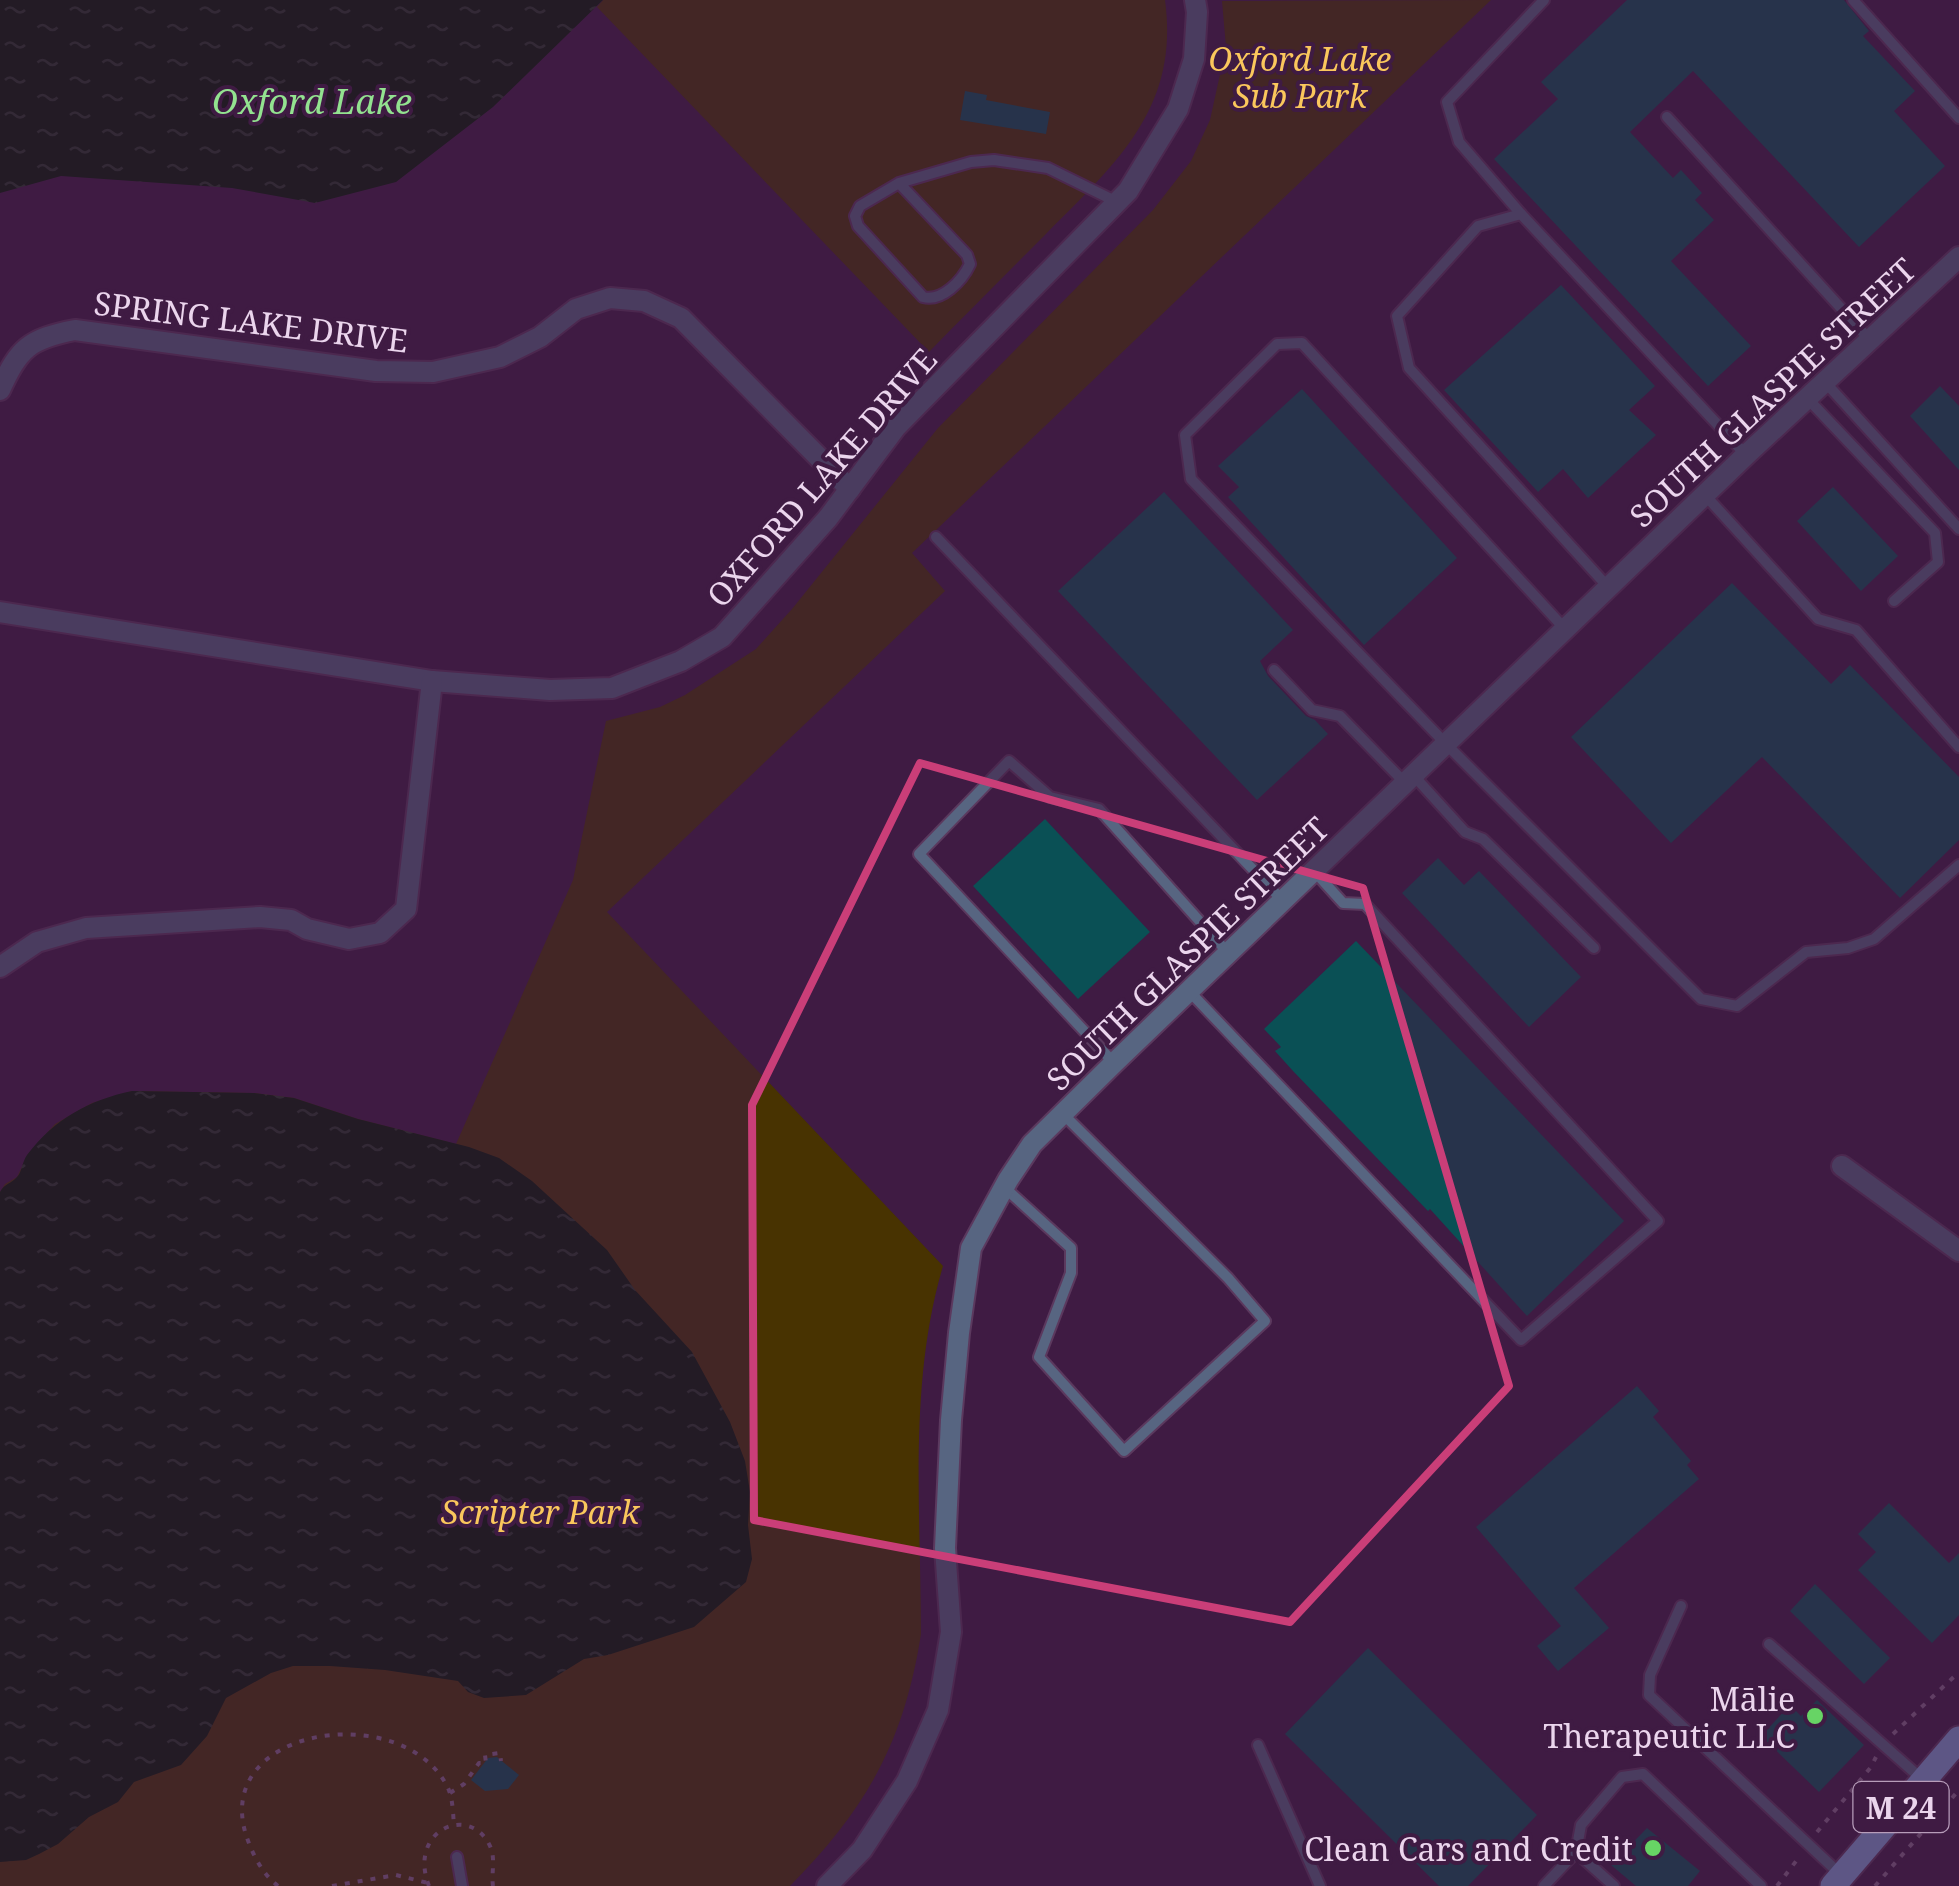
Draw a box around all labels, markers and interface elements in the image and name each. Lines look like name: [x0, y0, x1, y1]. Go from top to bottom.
park label: Oxford Lake Sub Park: [1209, 37, 1392, 117]
water label: Oxford Lake: [212, 77, 412, 124]
street label: SOUTH GLASPIE STREET: [1620, 248, 1924, 536]
street label: SPRING LAKE DRIVE: [92, 280, 410, 362]
street label: OXFORD LAKE DRIVE: [696, 338, 946, 616]
street label: SOUTH GLASPIE STREET: [1037, 807, 1337, 1099]
park label: Scripter Park: [441, 1490, 641, 1533]
place label: Mālie Therapeutic LLC: [1543, 1677, 1795, 1757]
marker: Mālie Therapeutic LLC: [1804, 1705, 1826, 1727]
road number: M 24: [1854, 1782, 1948, 1832]
place label: Clean Cars and Credit: [1304, 1827, 1633, 1870]
marker: Clean Cars and Credit: [1642, 1837, 1664, 1859]

